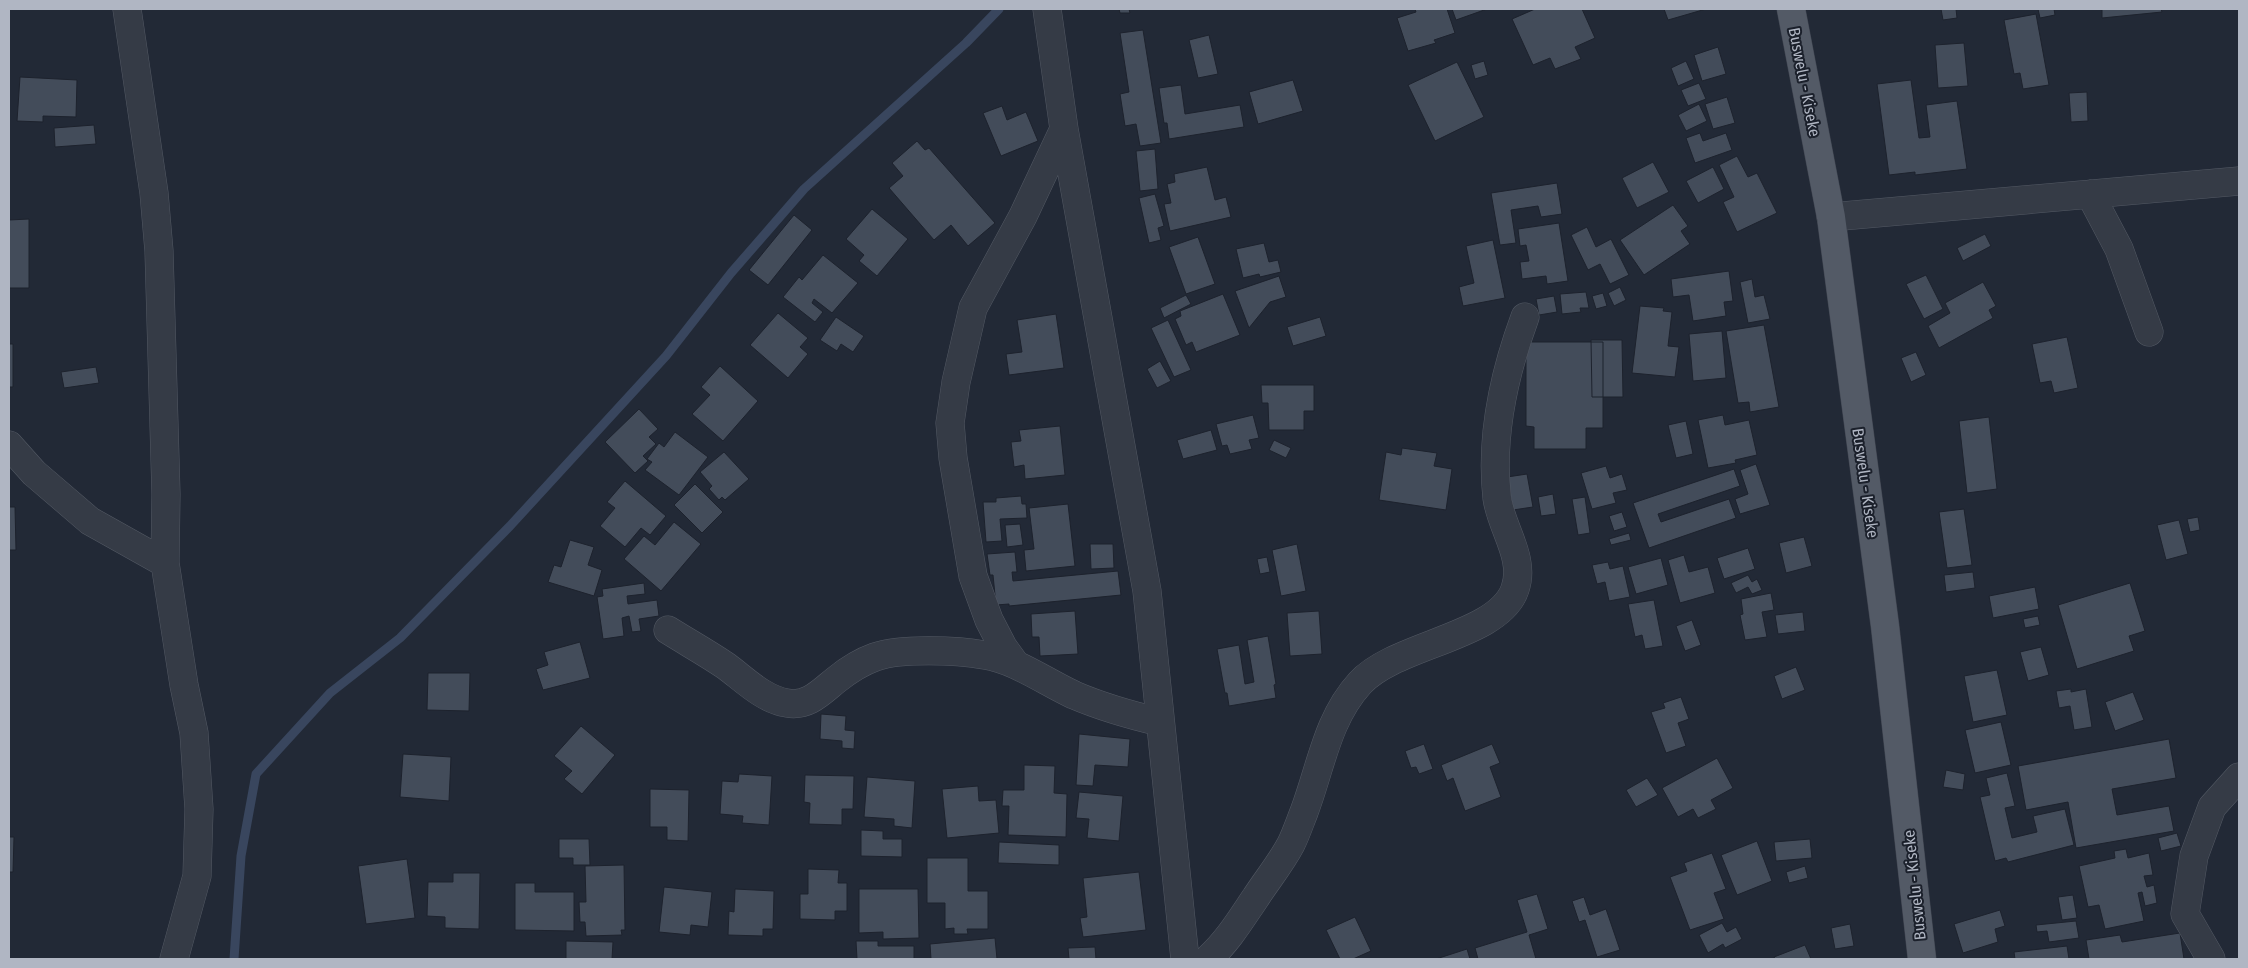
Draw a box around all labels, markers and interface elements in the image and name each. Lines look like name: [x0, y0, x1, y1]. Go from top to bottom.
street label: Buswelu - Kiseke: [1785, 26, 1824, 138]
street label: Buswelu - Kiseke: [1848, 427, 1883, 539]
street label: Buswelu - Kiseke: [1899, 829, 1930, 941]

